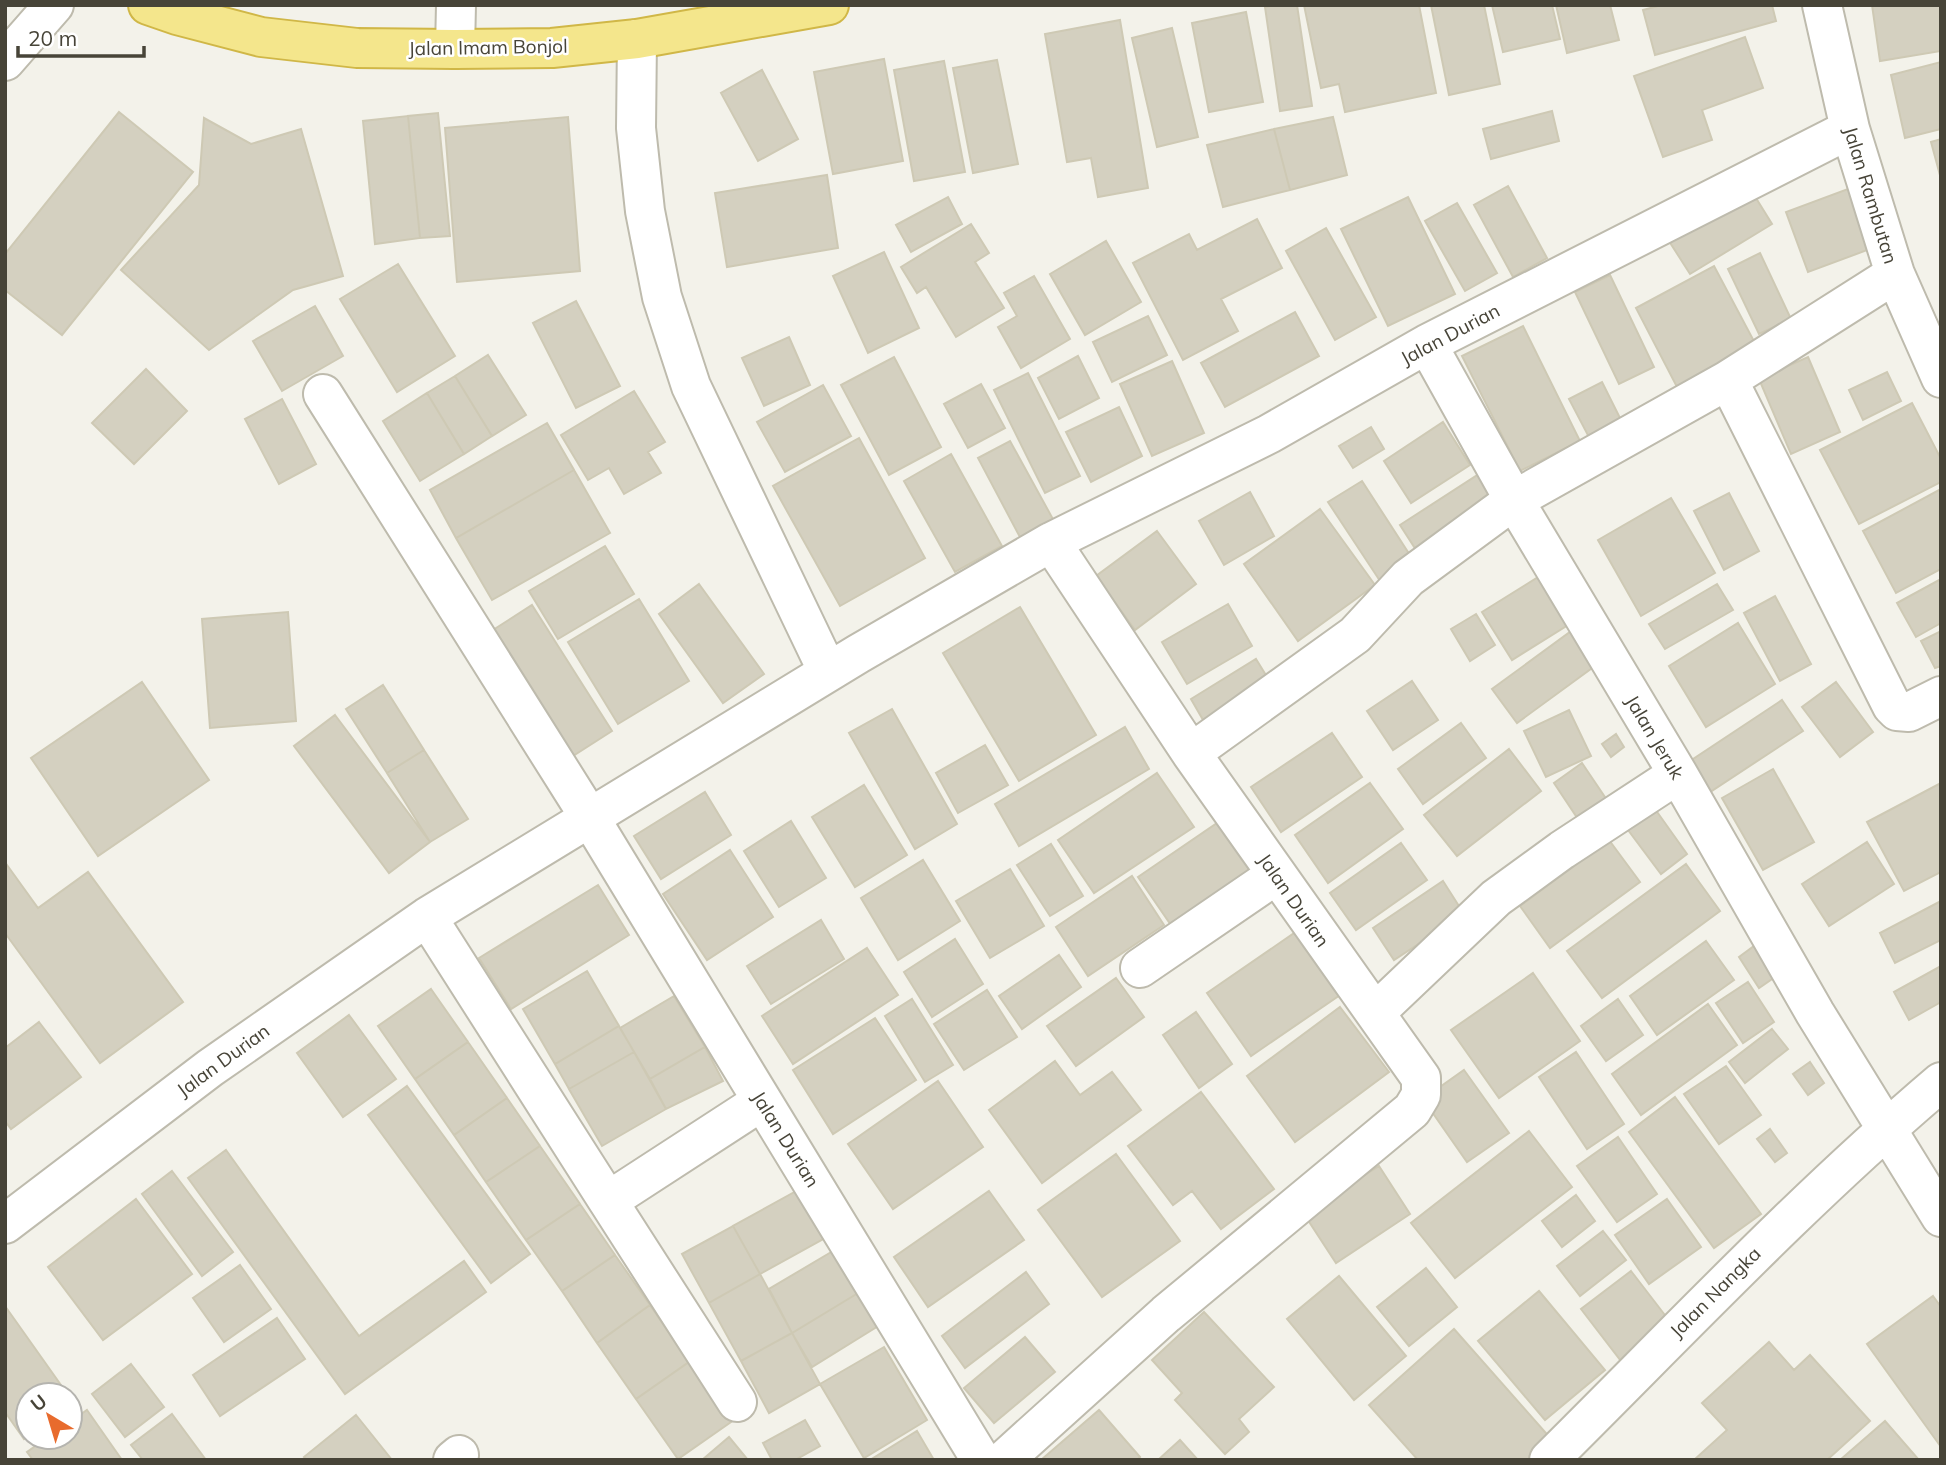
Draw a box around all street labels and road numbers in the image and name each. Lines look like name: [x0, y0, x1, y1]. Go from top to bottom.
street label: Jalan Imam Bonjol: [408, 34, 568, 60]
street label: Jalan Rambutan: [1839, 123, 1903, 267]
street label: Jalan Durian: [1396, 298, 1504, 370]
street label: Jalan Jeruk: [1621, 691, 1690, 784]
street label: Jalan Durian: [1253, 849, 1335, 951]
street label: Jalan Durian: [172, 1018, 274, 1102]
street label: Jalan Durian: [747, 1087, 825, 1191]
street label: Jalan Nangka: [1664, 1241, 1766, 1343]

